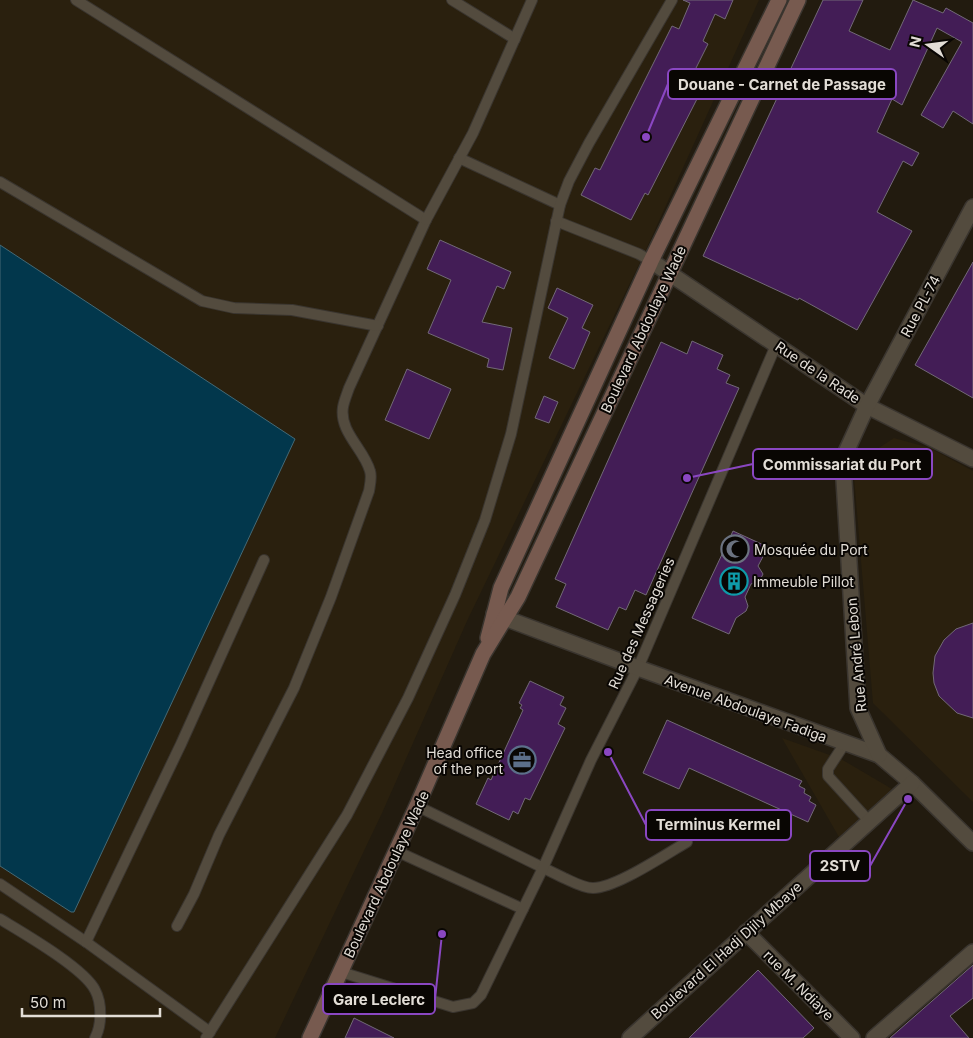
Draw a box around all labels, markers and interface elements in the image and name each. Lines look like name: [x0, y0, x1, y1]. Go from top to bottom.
north arrow: [903, 20, 953, 70]
text: N: [905, 35, 924, 49]
callout: Douane - Carnet de Passage: [668, 69, 896, 99]
text: Douane - Carnet de Passage: [678, 75, 886, 94]
street label: Boulevard Abdoulaye Wade: [597, 243, 689, 415]
street label: Rue PL-74: [897, 272, 943, 340]
street label: Rue de la Rade: [772, 337, 864, 407]
callout: Commissariat du Port: [753, 449, 932, 479]
text: Commissariat du Port: [763, 455, 922, 474]
mosque icon: Mosquée du Port: [720, 534, 750, 564]
place label: Mosquée du Port: [754, 541, 868, 558]
street label: Rue des Messageries: [604, 555, 678, 691]
building icon: Immeuble Pillot: [719, 566, 749, 596]
place label: Immeuble Pillot: [753, 573, 854, 590]
street label: Rue André Lebon: [843, 597, 869, 713]
street label: Avenue Abdoulaye Fadiga: [662, 671, 830, 745]
place label: Head office of the port: [426, 744, 503, 777]
office icon: Head office of the port: [507, 745, 537, 775]
street label: Boulevard Abdoulaye Wade: [340, 788, 432, 960]
callout: Terminus Kermel: [646, 810, 791, 840]
text: Terminus Kermel: [656, 815, 780, 834]
callout: 2STV: [810, 851, 870, 881]
text: 2STV: [820, 856, 860, 875]
street label: Boulevard El Hadj Djily Mbaye: [647, 878, 805, 1022]
street label: rue M. Ndiaye: [760, 946, 838, 1024]
callout: Gare Leclerc: [323, 984, 435, 1014]
scale bar: [22, 986, 160, 1018]
text: Gare Leclerc: [333, 990, 425, 1009]
text: 50 m: [30, 993, 66, 1012]

